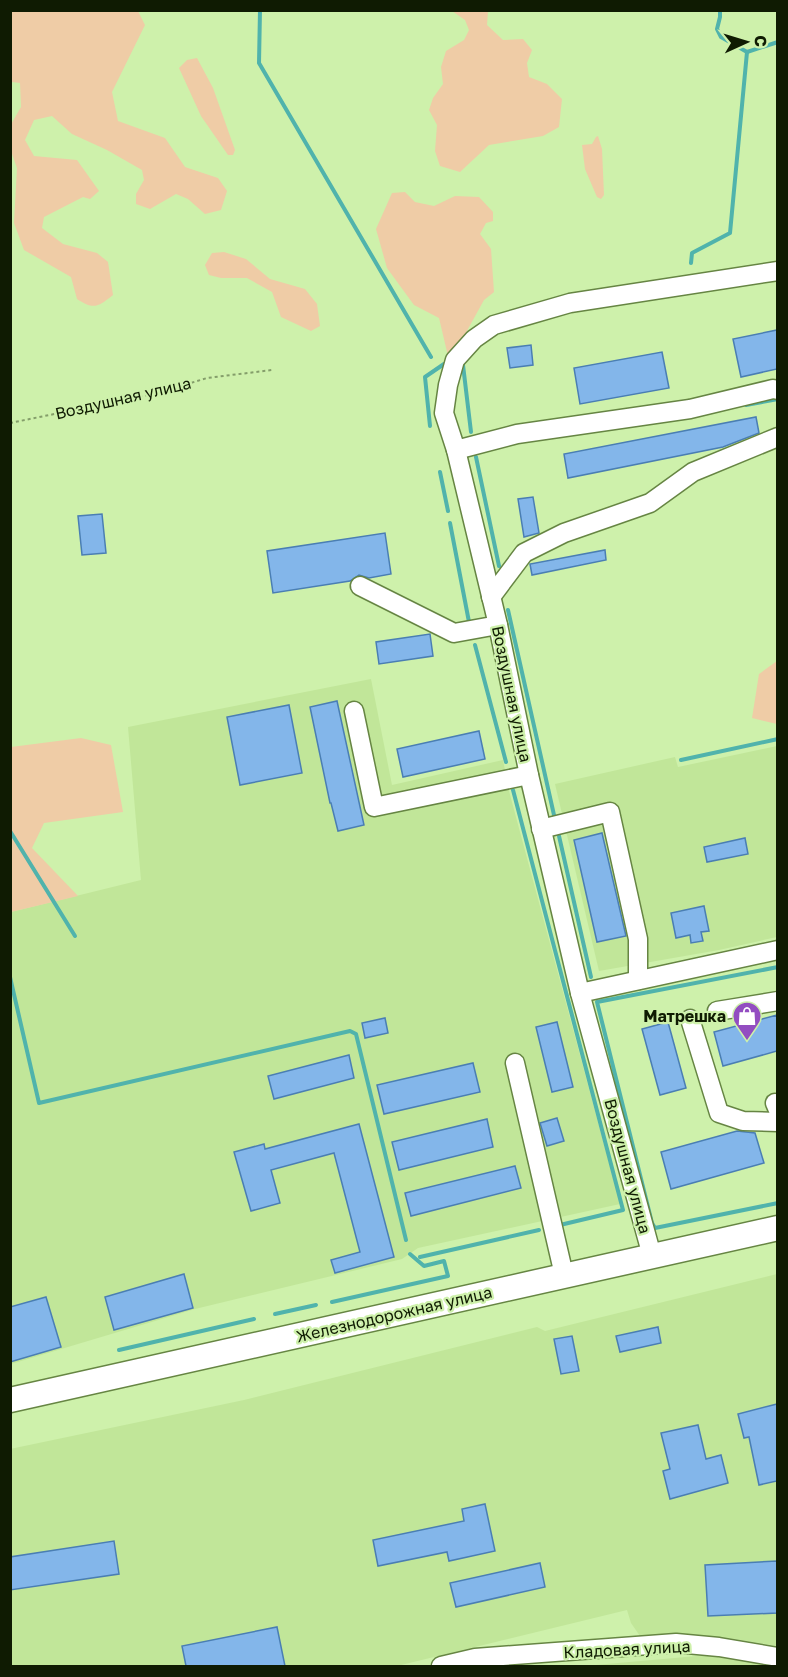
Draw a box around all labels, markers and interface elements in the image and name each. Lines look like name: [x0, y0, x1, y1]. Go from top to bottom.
north arrow: [716, 12, 776, 72]
text: С: [751, 35, 771, 47]
street label: Воздушная улица: [53, 373, 193, 423]
street label: Воздушная улица: [488, 624, 536, 764]
shop icon: Матрешка: [731, 1000, 763, 1042]
place label: Матрешка: [643, 1006, 726, 1026]
street label: Воздушная улица: [600, 1096, 656, 1236]
street label: Железнодорожная улица: [294, 1282, 494, 1346]
street label: Кладовая улица: [563, 1636, 691, 1662]

